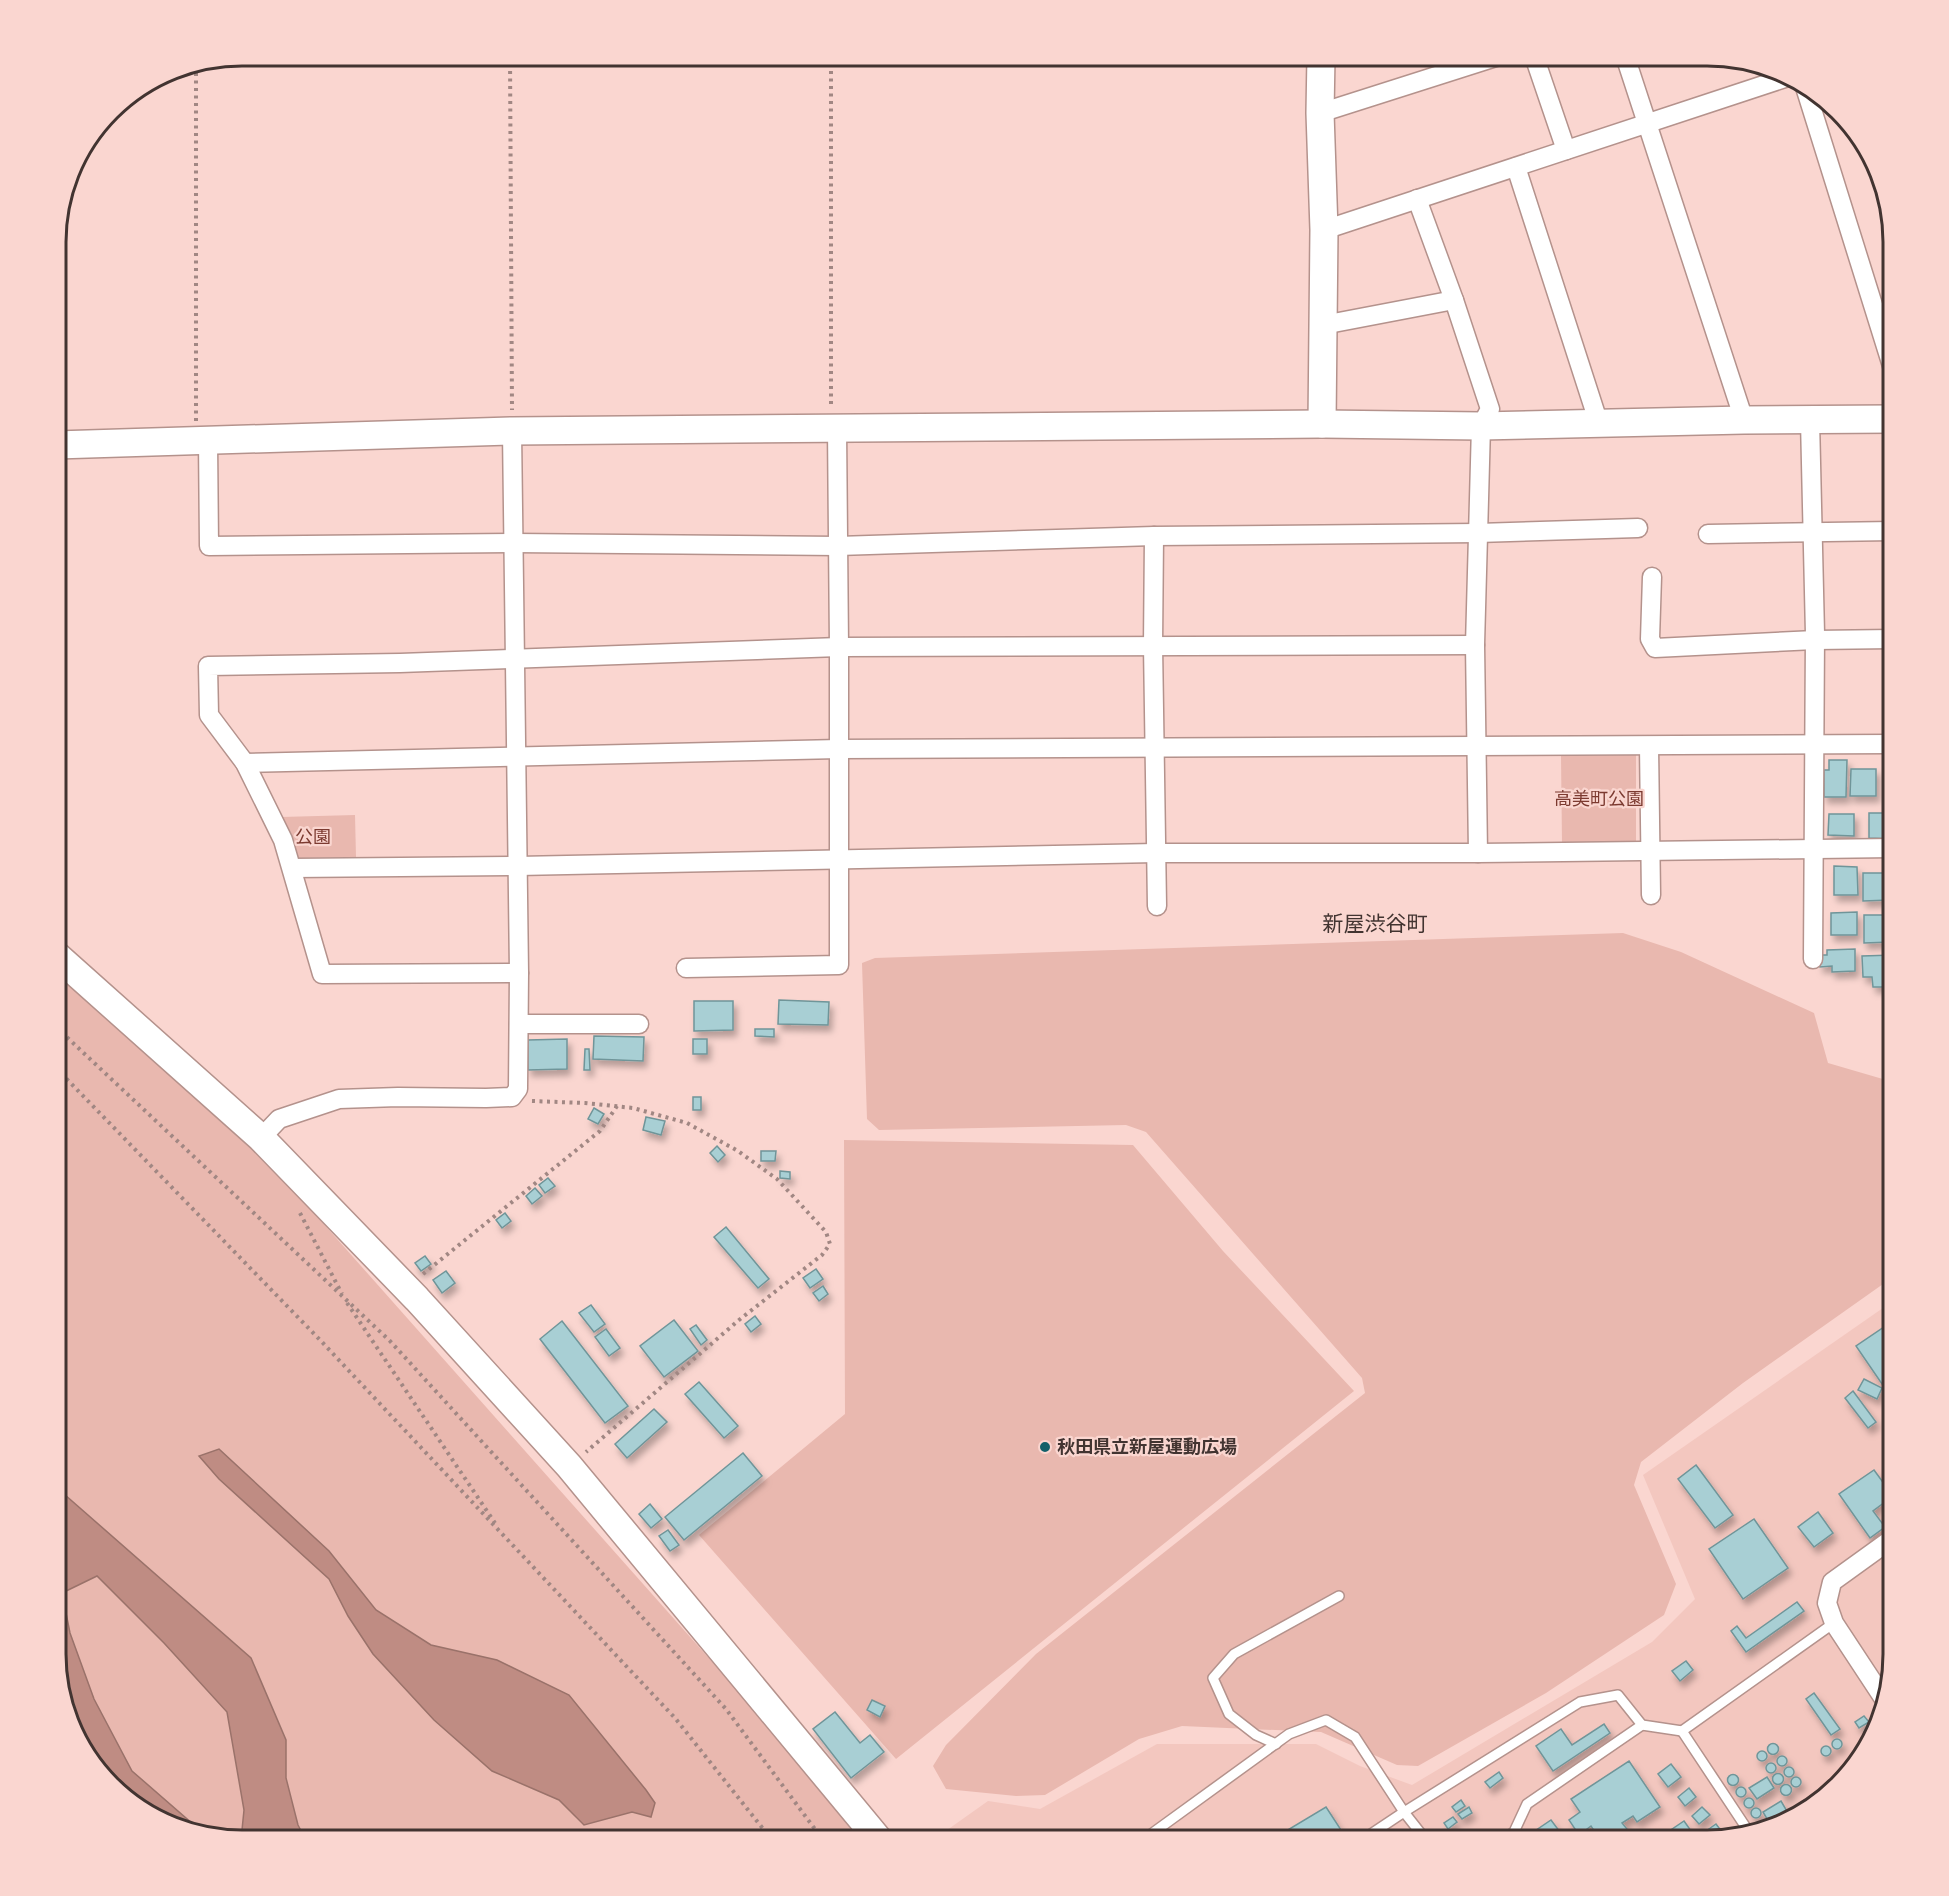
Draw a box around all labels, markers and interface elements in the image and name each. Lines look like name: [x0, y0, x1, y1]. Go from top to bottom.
park label: 高美町公園: [1554, 787, 1644, 811]
park label: 公園: [295, 825, 331, 849]
district label: 新屋渋谷町: [1323, 910, 1428, 938]
place label: 秋田県立新屋運動広場: [1057, 1435, 1237, 1459]
marker: 秋田県立新屋運動広場: [1038, 1440, 1052, 1454]

